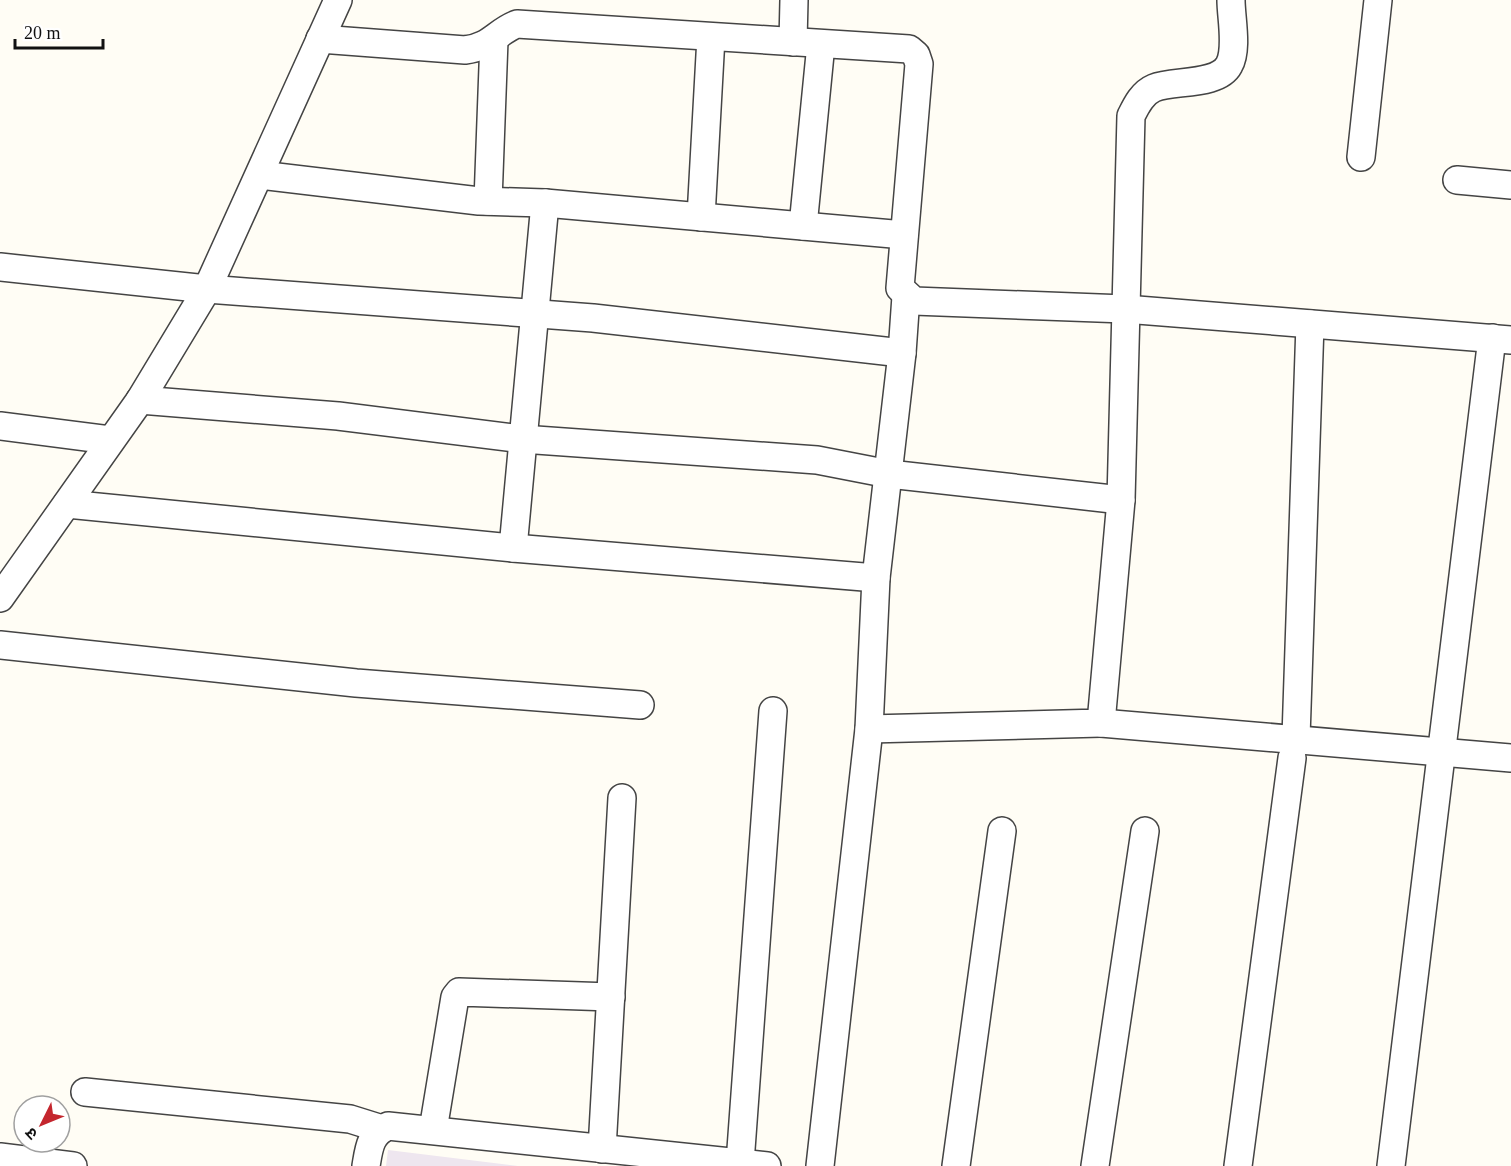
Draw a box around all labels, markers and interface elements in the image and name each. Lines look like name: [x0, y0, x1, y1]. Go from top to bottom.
scale bar: [15, 12, 104, 50]
text: 20 m: [24, 23, 61, 43]
north arrow: [12, 1094, 72, 1154]
text: उ: [22, 1124, 41, 1143]

